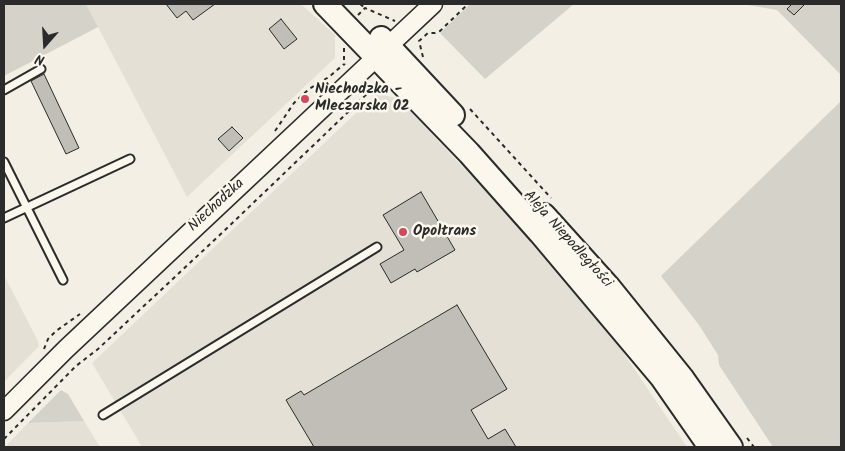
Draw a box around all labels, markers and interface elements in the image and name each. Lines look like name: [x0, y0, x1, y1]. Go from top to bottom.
north arrow: [20, 20, 70, 70]
text: N: [32, 47, 48, 71]
place label: Niechodzka - Mleczarska 02: [315, 81, 410, 116]
marker: Niechodzka - Mleczarska 02: [299, 93, 311, 105]
street label: Niechodzka: [185, 176, 249, 236]
street label: Aleja Niepodległości: [519, 188, 615, 292]
place label: Opoltrans: [413, 223, 476, 241]
marker: Opoltrans: [397, 226, 409, 238]

